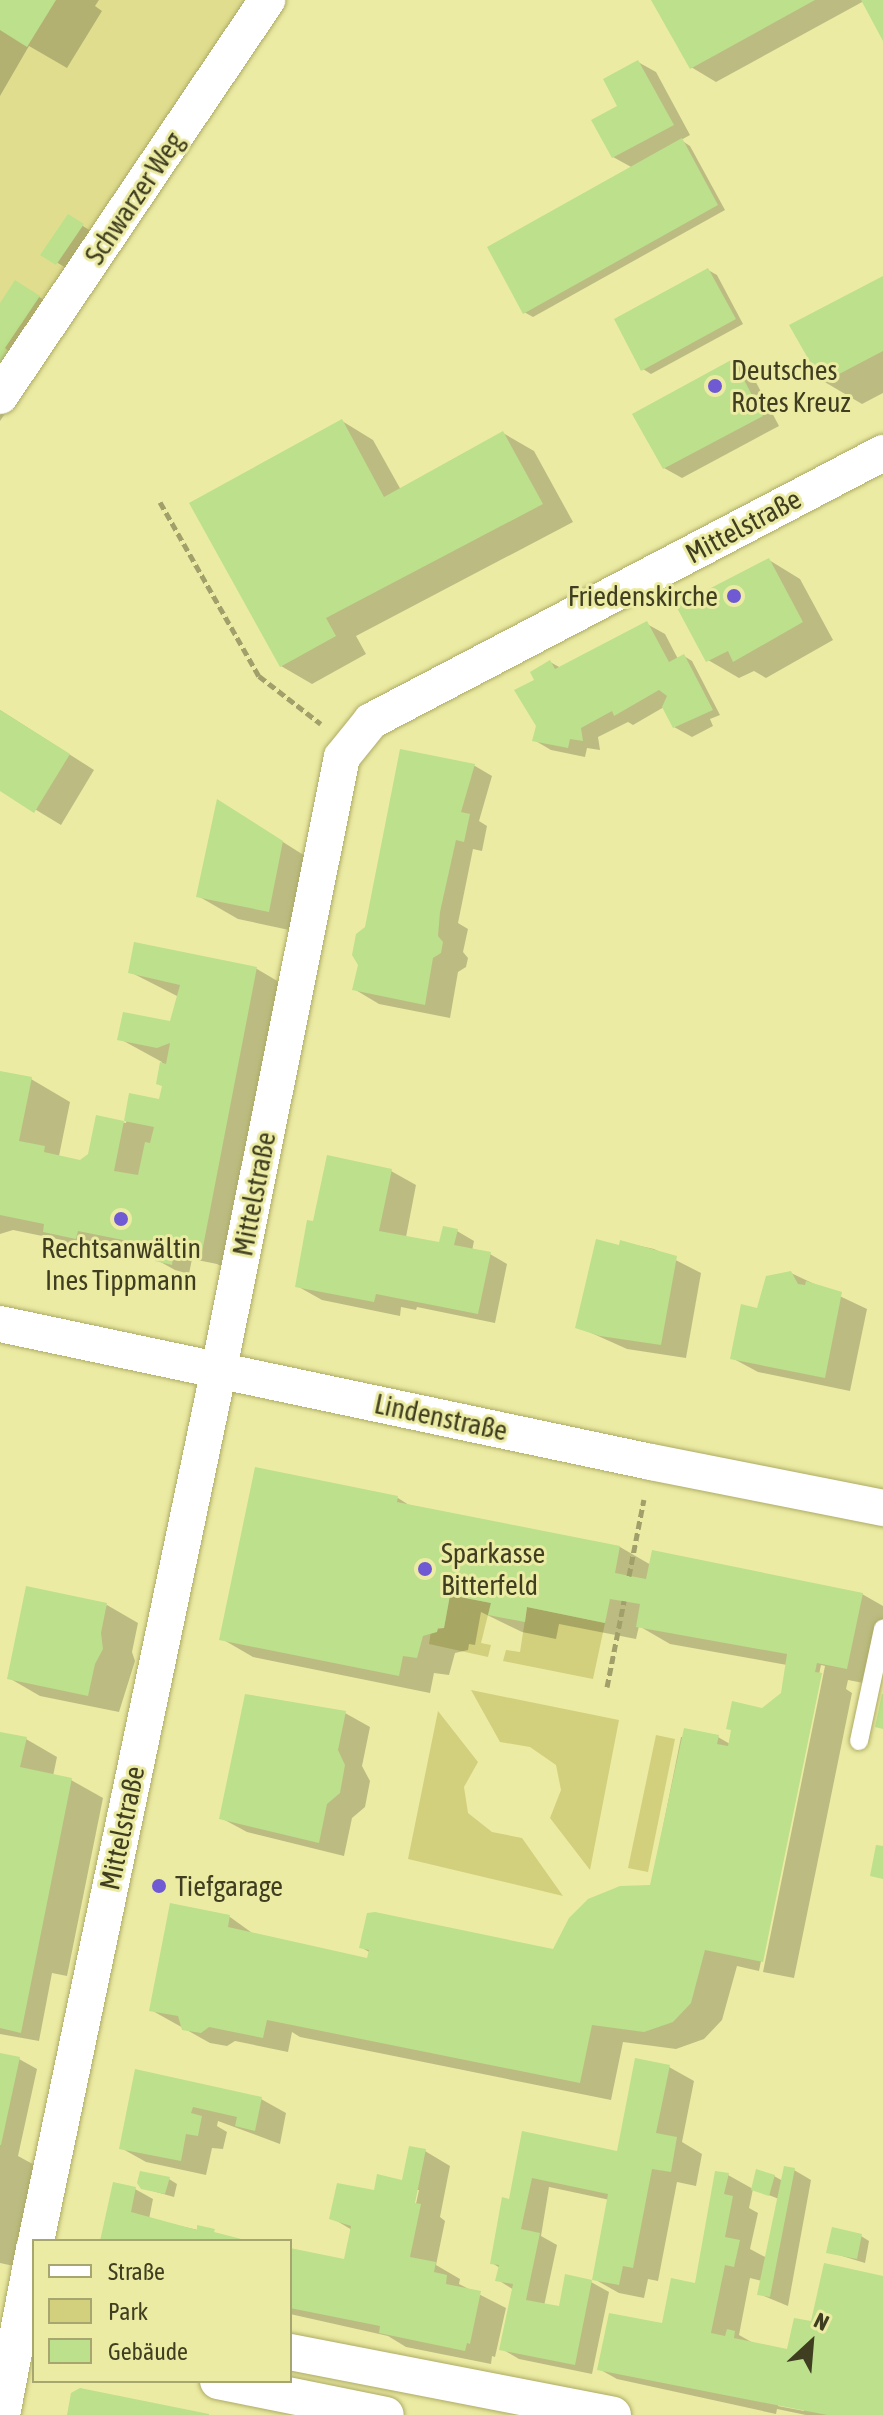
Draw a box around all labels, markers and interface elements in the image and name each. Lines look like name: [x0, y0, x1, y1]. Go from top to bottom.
street label: Schwarzer Weg: [78, 126, 190, 270]
place label: Deutsches Rotes Kreuz: [731, 353, 851, 419]
marker: Deutsches Rotes Kreuz: [706, 377, 724, 395]
street label: Mittelstraße: [680, 482, 806, 570]
place label: Friedenskirche: [568, 579, 718, 613]
marker: Friedenskirche: [725, 587, 743, 605]
street label: Mittelstraße: [226, 1129, 282, 1259]
marker: Rechtsanwältin Ines Tippmann: [112, 1210, 130, 1228]
place label: Rechtsanwältin Ines Tippmann: [41, 1231, 201, 1297]
street label: Lindenstraße: [372, 1387, 510, 1447]
place label: Sparkasse Bitterfeld: [441, 1536, 545, 1602]
marker: Sparkasse Bitterfeld: [416, 1560, 434, 1578]
street label: Mittelstraße: [92, 1763, 152, 1893]
place label: Tiefgarage: [175, 1869, 283, 1903]
marker: Tiefgarage: [150, 1877, 168, 1895]
legend: [32, 2239, 292, 2383]
text: Straße: [108, 2258, 165, 2285]
text: Park: [108, 2298, 148, 2325]
north arrow: [771, 2303, 851, 2383]
text: N: [810, 2307, 833, 2336]
text: Gebäude: [108, 2338, 188, 2365]

